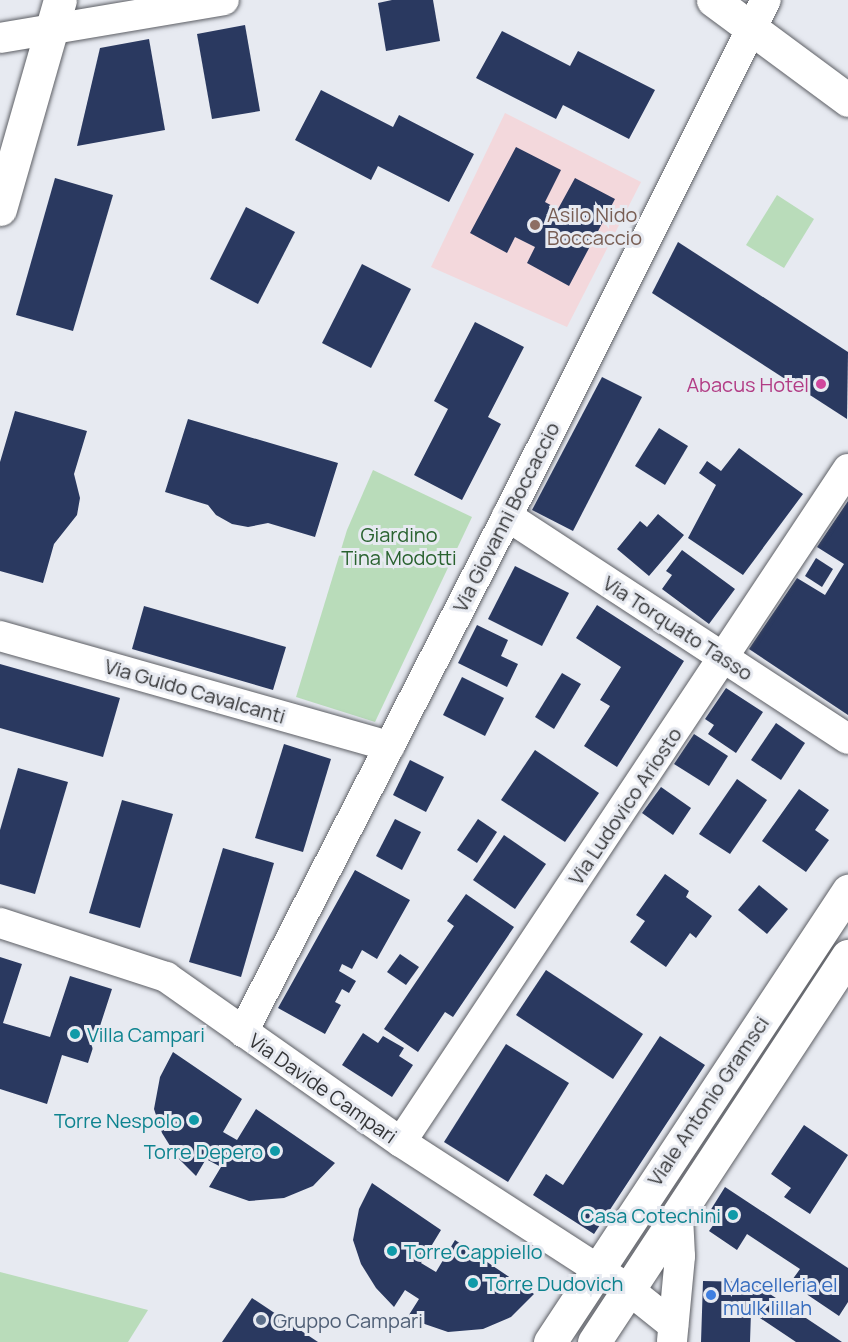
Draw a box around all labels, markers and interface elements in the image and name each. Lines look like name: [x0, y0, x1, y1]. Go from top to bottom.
place label: Asilo Nido Boccaccio: [547, 202, 642, 249]
marker: Asilo Nido Boccaccio: [528, 218, 542, 232]
place label: Abacus Hotel: [686, 372, 809, 396]
marker: Abacus Hotel: [814, 377, 828, 391]
street label: Via Giovanni Boccaccio: [448, 418, 564, 616]
park label: Giardino Tina Modotti: [341, 522, 457, 569]
street label: Via Torquato Tasso: [599, 571, 757, 685]
street label: Via Guido Cavalcanti: [102, 654, 288, 728]
street label: Via Ludovico Ariosto: [563, 723, 687, 889]
street label: Viale Antonio Gramsci: [642, 1012, 774, 1190]
place label: Villa Campari: [87, 1022, 205, 1046]
marker: Villa Campari: [68, 1027, 82, 1041]
street label: Via Davide Campari: [244, 1028, 402, 1148]
place label: Torre Nespolo: [54, 1108, 182, 1132]
marker: Torre Nespolo: [187, 1113, 201, 1127]
place label: Torre Depero: [144, 1139, 263, 1163]
marker: Torre Depero: [268, 1144, 282, 1158]
place label: Casa Cotechini: [580, 1203, 721, 1227]
marker: Casa Cotechini: [726, 1208, 740, 1222]
place label: Torre Cappiello: [404, 1239, 543, 1263]
marker: Torre Cappiello: [385, 1244, 399, 1258]
place label: Torre Dudovich: [485, 1271, 623, 1295]
place label: Macelleria el mulk lillah: [723, 1272, 838, 1319]
marker: Torre Dudovich: [466, 1276, 480, 1290]
marker: Macelleria el mulk lillah: [704, 1288, 718, 1302]
place label: Gruppo Campari: [273, 1308, 423, 1332]
marker: Gruppo Campari: [254, 1313, 268, 1327]

